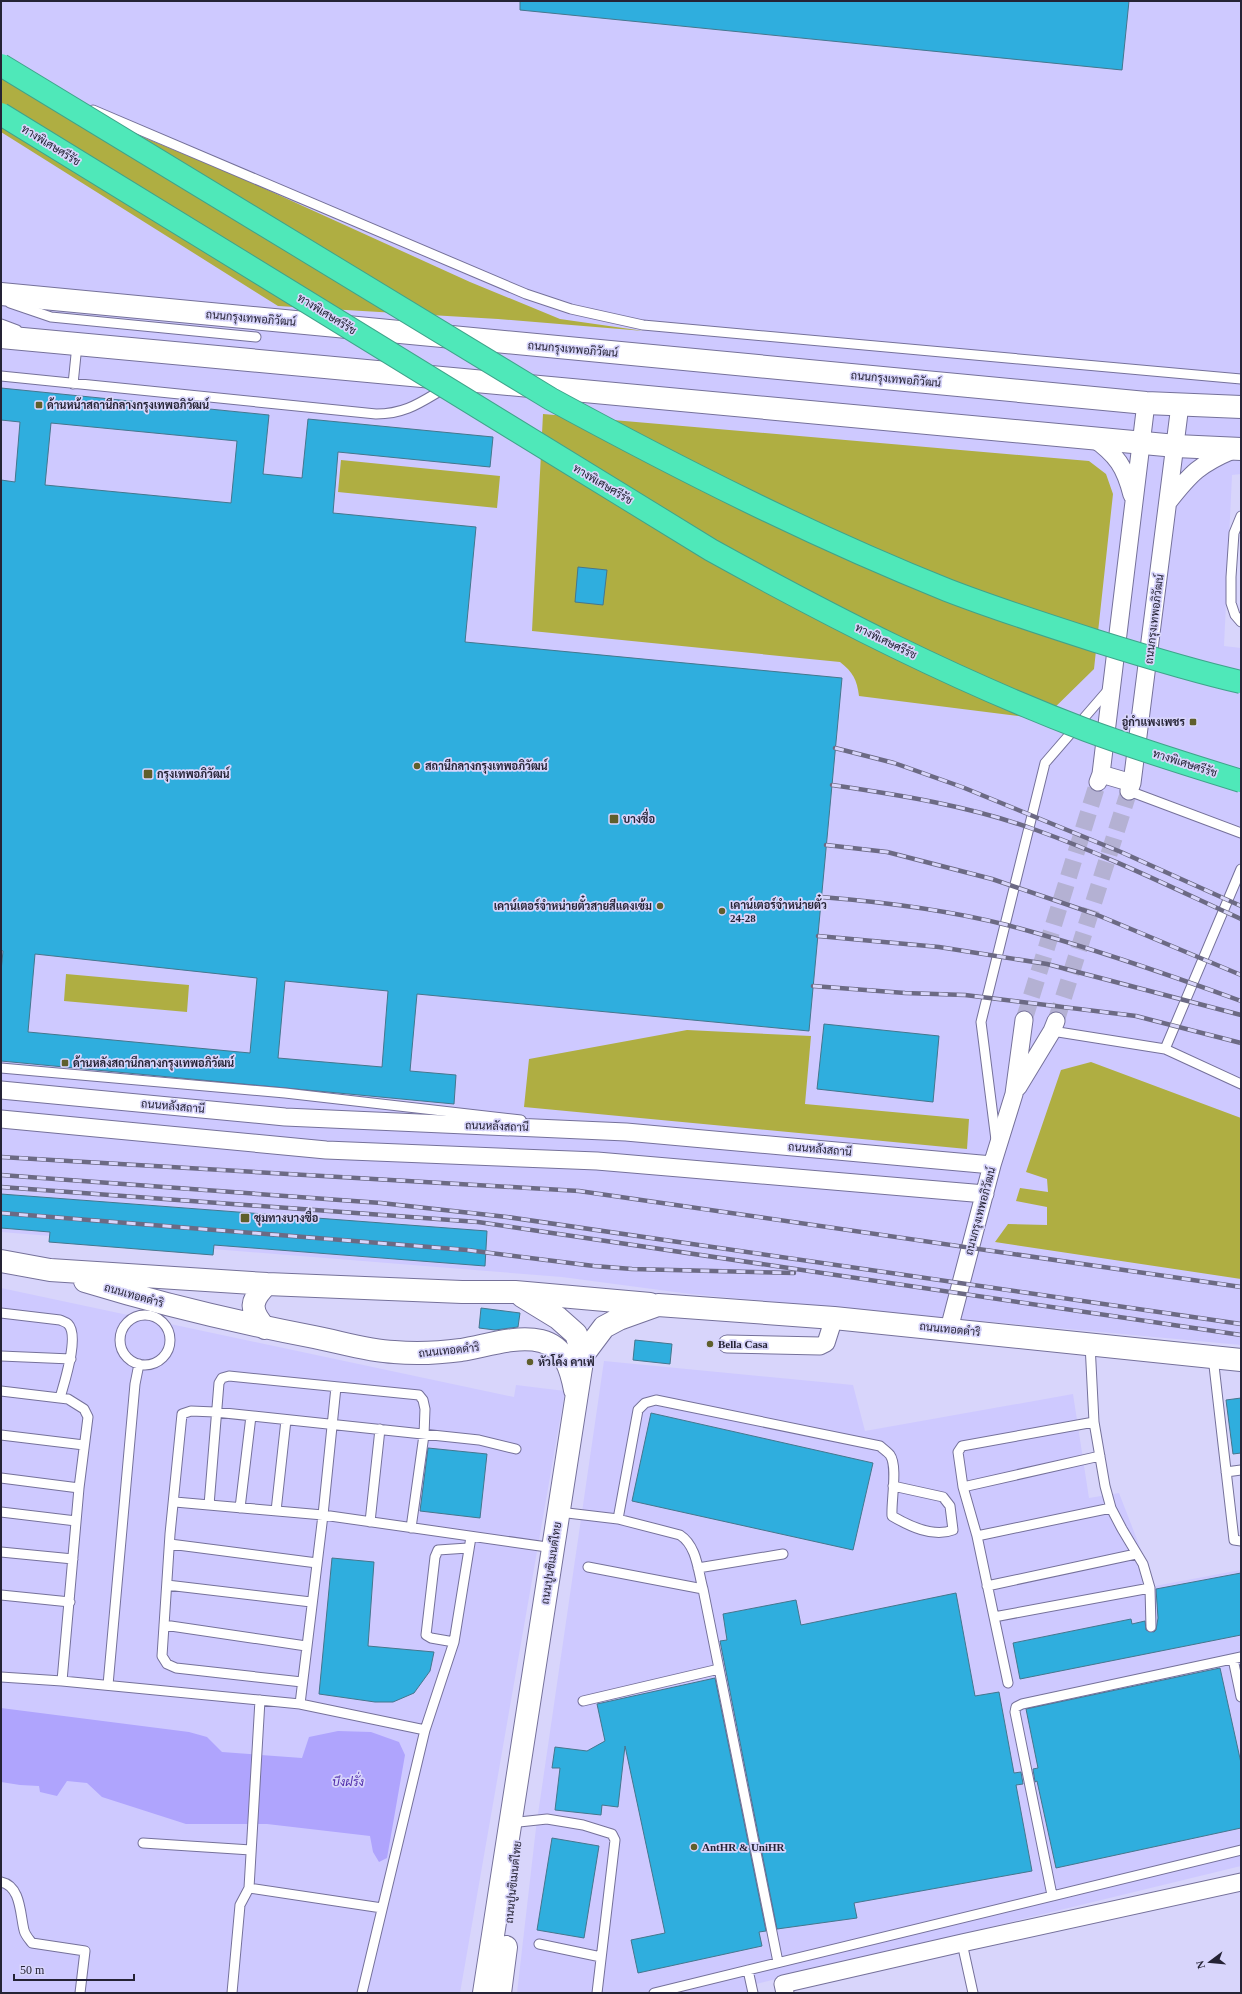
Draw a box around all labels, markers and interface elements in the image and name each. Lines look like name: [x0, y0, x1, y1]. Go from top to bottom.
street label: ทางพิเศษศรีรัช: [19, 120, 84, 168]
street label: ทางพิเศษศรีรัช: [295, 289, 360, 337]
street label: ถนนกรุงเทพอภิวัฒน์: [205, 306, 297, 331]
street label: ถนนกรุงเทพอภิวัฒน์: [527, 337, 619, 362]
street label: ถนนกรุงเทพอภิวัฒน์: [850, 367, 942, 392]
place label: ด้านหน้าสถานีกลางกรุงเทพอภิวัฒน์: [47, 397, 210, 413]
marker: ด้านหน้าสถานีกลางกรุงเทพอภิวัฒน์: [34, 400, 44, 410]
street label: ทางพิเศษศรีรัช: [571, 460, 636, 507]
street label: ถนนกรุงเทพอภิวัฒน์: [1141, 573, 1168, 665]
street label: ทางพิเศษศรีรัช: [853, 619, 920, 661]
place label: อู่กำแพงเพชร: [1122, 715, 1186, 730]
marker: อู่กำแพงเพชร: [1188, 717, 1198, 727]
street label: ทางพิเศษศรีรัช: [1151, 745, 1220, 779]
place label: สถานีกลางกรุงเทพอภิวัฒน์: [425, 758, 549, 774]
marker: สถานีกลางกรุงเทพอภิวัฒน์: [412, 761, 422, 771]
place label: กรุงเทพอภิวัฒน์: [157, 766, 231, 782]
marker: กรุงเทพอภิวัฒน์: [142, 768, 154, 780]
place label: บางซื่อ: [623, 808, 655, 825]
marker: บางซื่อ: [608, 813, 620, 825]
place label: เคาน์เตอร์จำหน่ายตั๋ว 24-28: [730, 894, 827, 924]
place label: เคาน์เตอร์จำหน่ายตั๋วสายสีแดงเข้ม: [494, 895, 652, 912]
marker: เคาน์เตอร์จำหน่ายตั๋วสายสีแดงเข้ม: [655, 901, 665, 911]
marker: เคาน์เตอร์จำหน่ายตั๋ว 24-28: [717, 906, 727, 916]
place label: ด้านหลังสถานีกลางกรุงเทพอภิวัฒน์: [73, 1055, 235, 1071]
marker: ด้านหลังสถานีกลางกรุงเทพอภิวัฒน์: [60, 1058, 70, 1068]
street label: ถนนหลังสถานี: [141, 1095, 206, 1115]
street label: ถนนหลังสถานี: [465, 1117, 529, 1133]
street label: ถนนหลังสถานี: [788, 1138, 853, 1158]
street label: ถนนกรุงเทพอภิวัฒน์: [961, 1165, 1000, 1257]
place label: ชุมทางบางซื่อ: [254, 1207, 318, 1226]
marker: ชุมทางบางซื่อ: [239, 1212, 251, 1224]
street label: ถนนเทอดดำริ: [103, 1280, 165, 1309]
street label: ถนนเทอดดำริ: [919, 1319, 981, 1338]
place label: Bella Casa: [718, 1338, 768, 1350]
marker: Bella Casa: [705, 1339, 715, 1349]
street label: ถนนเทอดดำริ: [418, 1340, 480, 1359]
place label: หัวโค้ง คาเฟ่: [538, 1354, 595, 1368]
marker: หัวโค้ง คาเฟ่: [525, 1357, 535, 1367]
street label: ถนนปูนซิเมนต์ไทย: [537, 1521, 565, 1605]
water label: บึงฝรั่ง: [332, 1771, 364, 1789]
street label: ถนนปูนซิเมนต์ไทย: [501, 1840, 525, 1924]
place label: AntHR & UniHR: [702, 1841, 786, 1853]
marker: AntHR & UniHR: [689, 1842, 699, 1852]
north arrow: [1190, 1942, 1230, 1982]
scale bar: [14, 1956, 134, 1982]
text: N: [1194, 1959, 1207, 1970]
text: 50 m: [20, 1963, 45, 1977]

